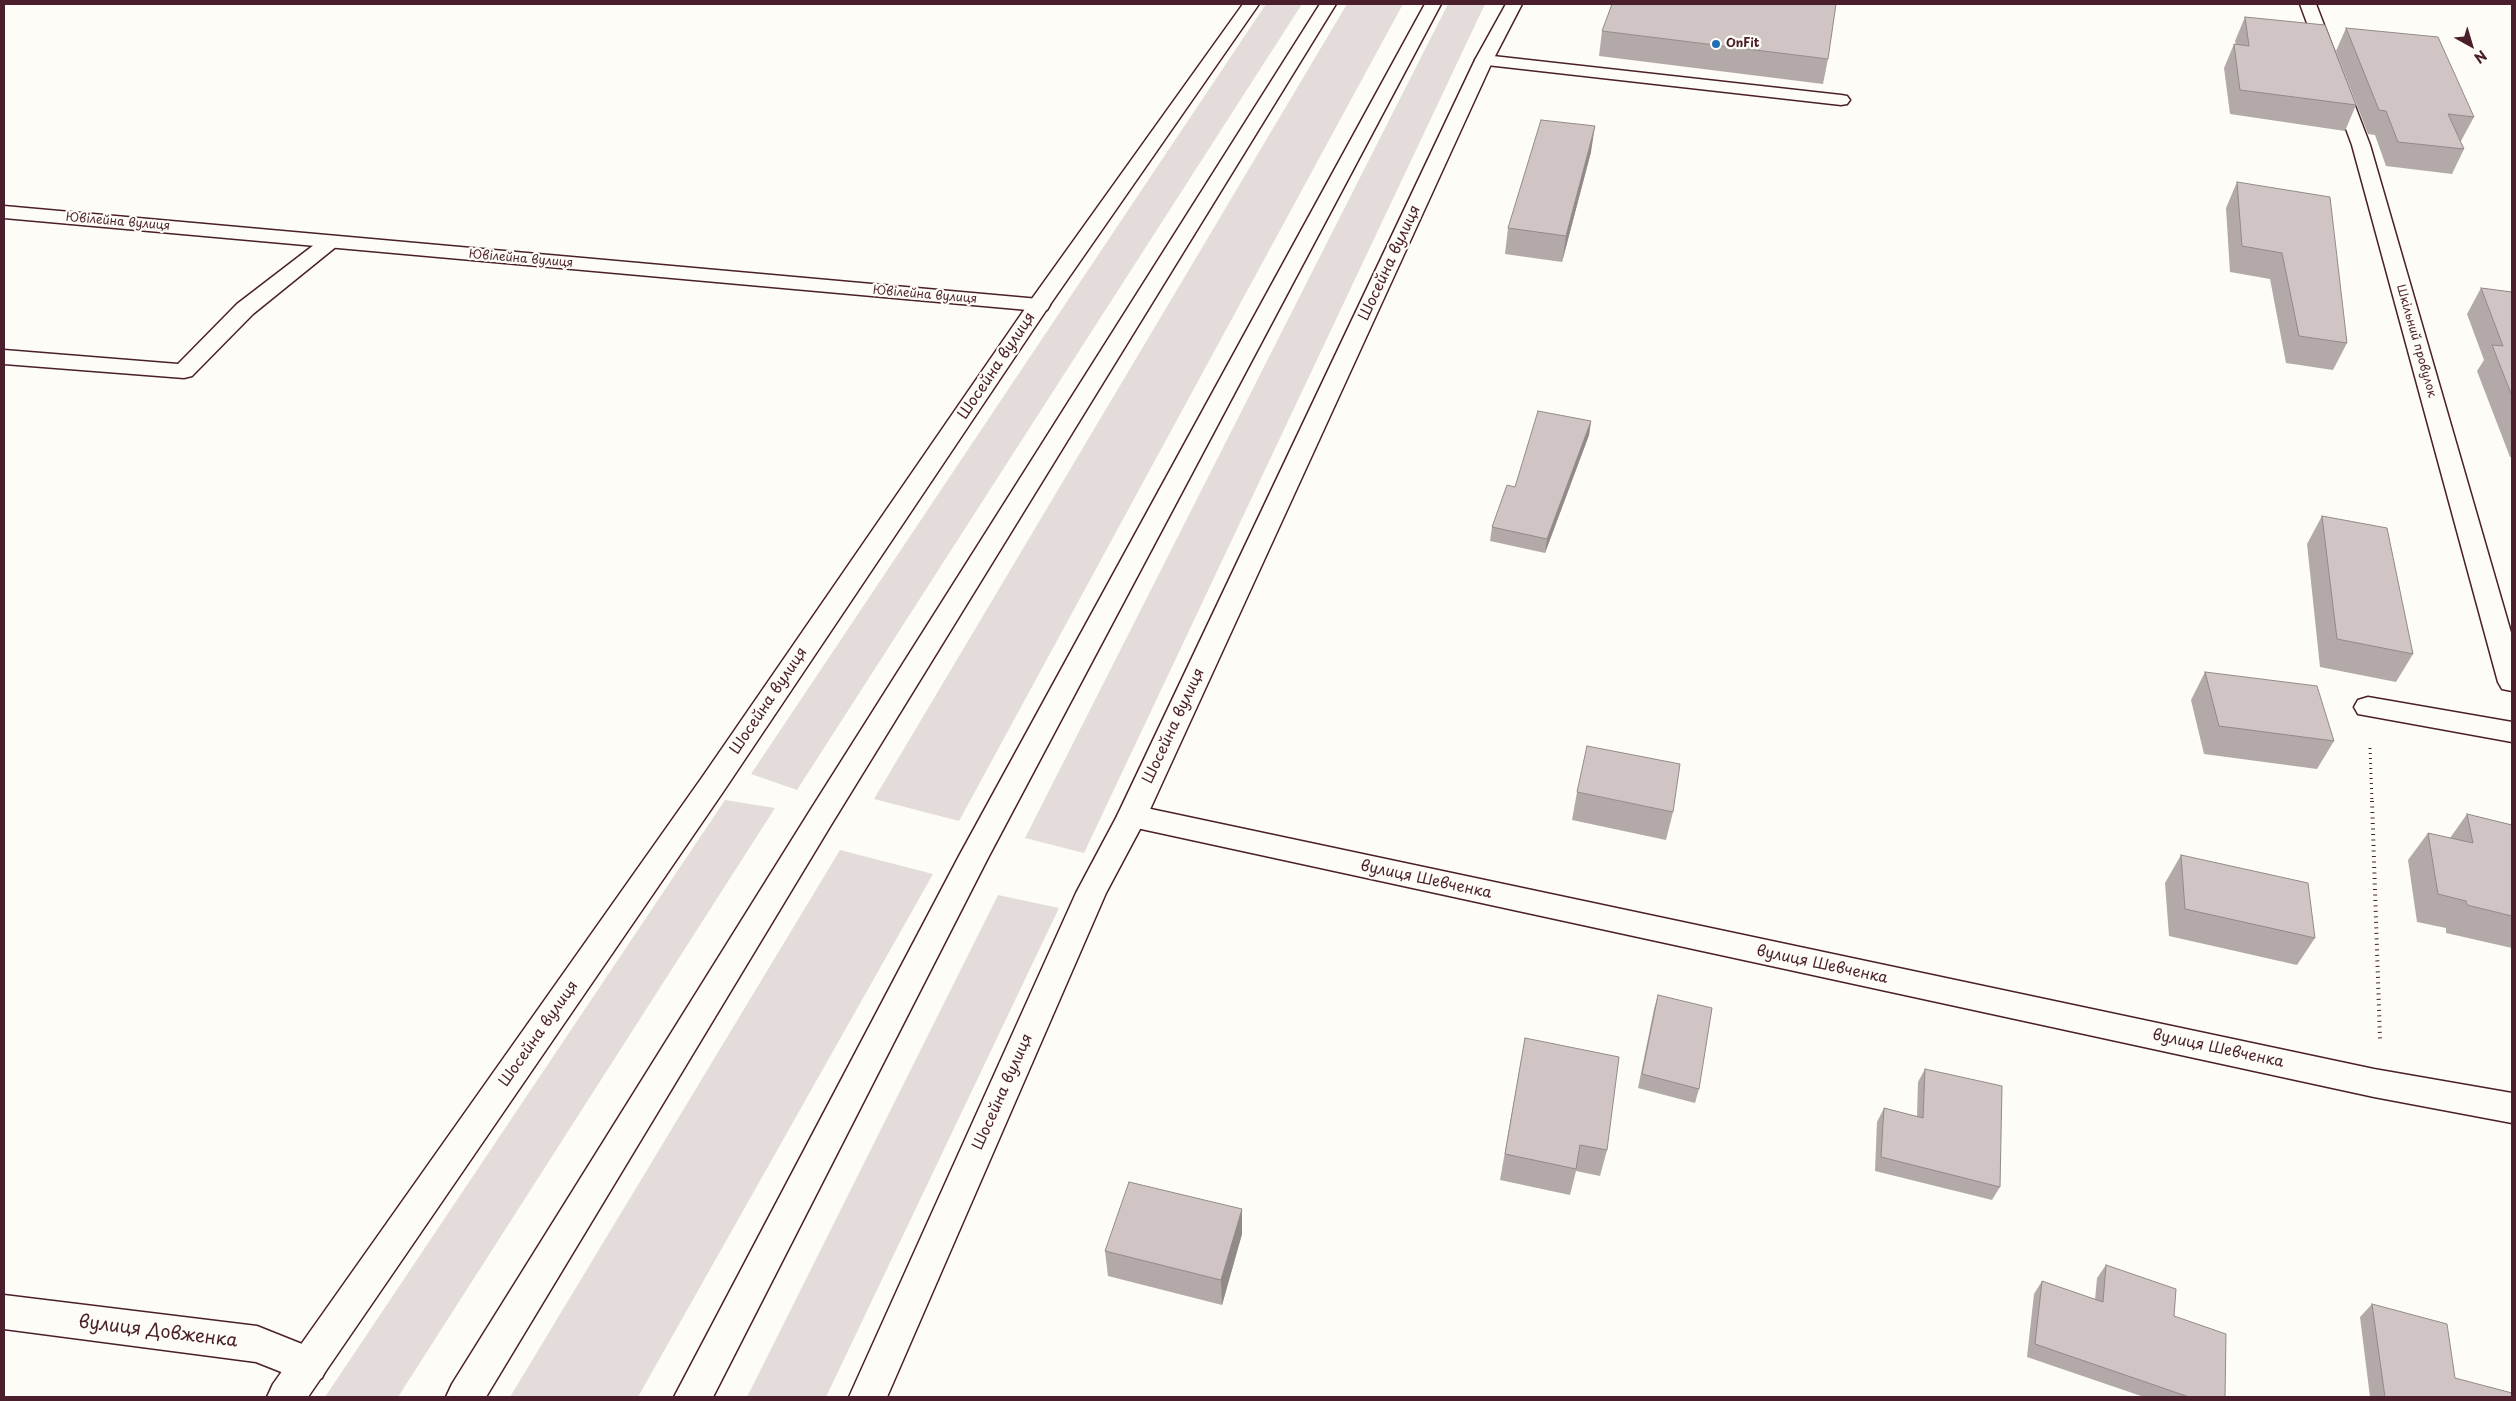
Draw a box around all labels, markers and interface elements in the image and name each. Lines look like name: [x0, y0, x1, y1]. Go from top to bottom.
north arrow: [2446, 20, 2496, 70]
place label: OnFit: [1726, 37, 1759, 51]
marker: OnFit: [1710, 38, 1722, 50]
text: N: [2470, 45, 2492, 69]
street label: Шосейна вулиця: [1355, 202, 1425, 324]
street label: Ювілейна вулиця: [65, 210, 171, 234]
street label: Ювілейна вулиця: [468, 247, 574, 271]
street label: Ювілейна вулиця: [872, 283, 978, 307]
street label: Шкільний провулок: [2393, 283, 2439, 399]
street label: Шосейна вулиця: [955, 309, 1039, 423]
street label: Шосейна вулиця: [727, 644, 811, 758]
street label: Шосейна вулиця: [1139, 665, 1209, 787]
street label: вулиця Шевченка: [1359, 857, 1493, 903]
street label: вулиця Шевченка: [1755, 942, 1889, 988]
street label: Шосейна вулиця: [496, 978, 582, 1090]
street label: вулиця Шевченка: [2151, 1026, 2285, 1072]
street label: Шосейна вулиця: [969, 1031, 1037, 1153]
street label: вулиця Довженка: [77, 1312, 239, 1352]

